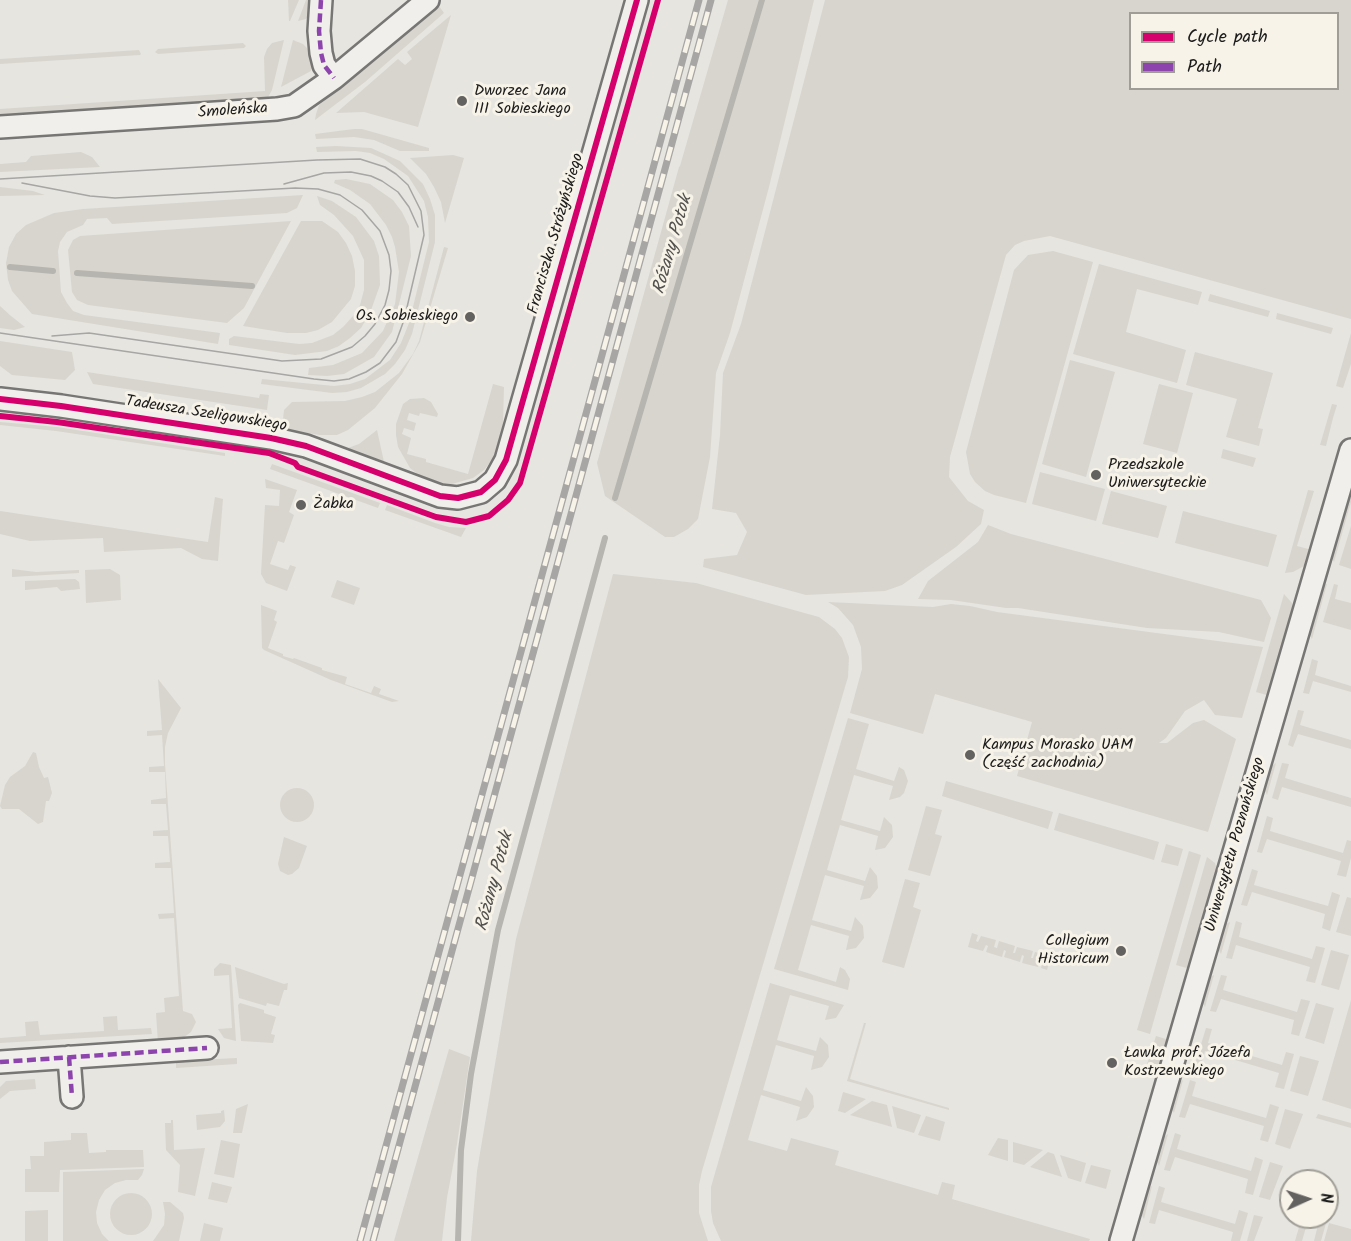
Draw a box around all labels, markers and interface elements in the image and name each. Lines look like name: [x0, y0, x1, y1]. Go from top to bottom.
legend: [1129, 12, 1339, 90]
text: Cycle path: [1187, 23, 1268, 52]
text: Path: [1187, 53, 1222, 82]
place label: Dworzec Jana III Sobieskiego: [474, 82, 571, 120]
marker: Dworzec Jana III Sobieskiego: [455, 94, 469, 108]
street label: Smoleńska: [197, 100, 269, 124]
street label: Franciszka Stróżyńskiego: [525, 151, 589, 317]
water label: Różany Potok: [650, 193, 698, 297]
place label: Os. Sobieskiego: [356, 307, 458, 327]
marker: Os. Sobieskiego: [463, 310, 477, 324]
street label: Tadeusza Szeligowskiego: [124, 393, 288, 437]
place label: Przedszkole Uniwersyteckie: [1108, 456, 1207, 494]
marker: Przedszkole Uniwersyteckie: [1089, 468, 1103, 482]
place label: Żabka: [313, 495, 354, 515]
marker: Żabka: [294, 498, 308, 512]
place label: Kampus Morasko UAM (część zachodnia): [982, 736, 1133, 774]
marker: Kampus Morasko UAM (część zachodnia): [963, 748, 977, 762]
street label: Uniwersytetu Poznańskiego: [1202, 755, 1270, 935]
water label: Różany Potok: [472, 830, 520, 934]
place label: Collegium Historicum: [1038, 932, 1109, 970]
marker: Collegium Historicum: [1114, 944, 1128, 958]
place label: Ławka prof. Józefa Kostrzewskiego: [1124, 1044, 1251, 1082]
marker: Ławka prof. Józefa Kostrzewskiego: [1105, 1056, 1119, 1070]
north arrow: [1279, 1169, 1339, 1229]
text: N: [1313, 1192, 1338, 1204]

